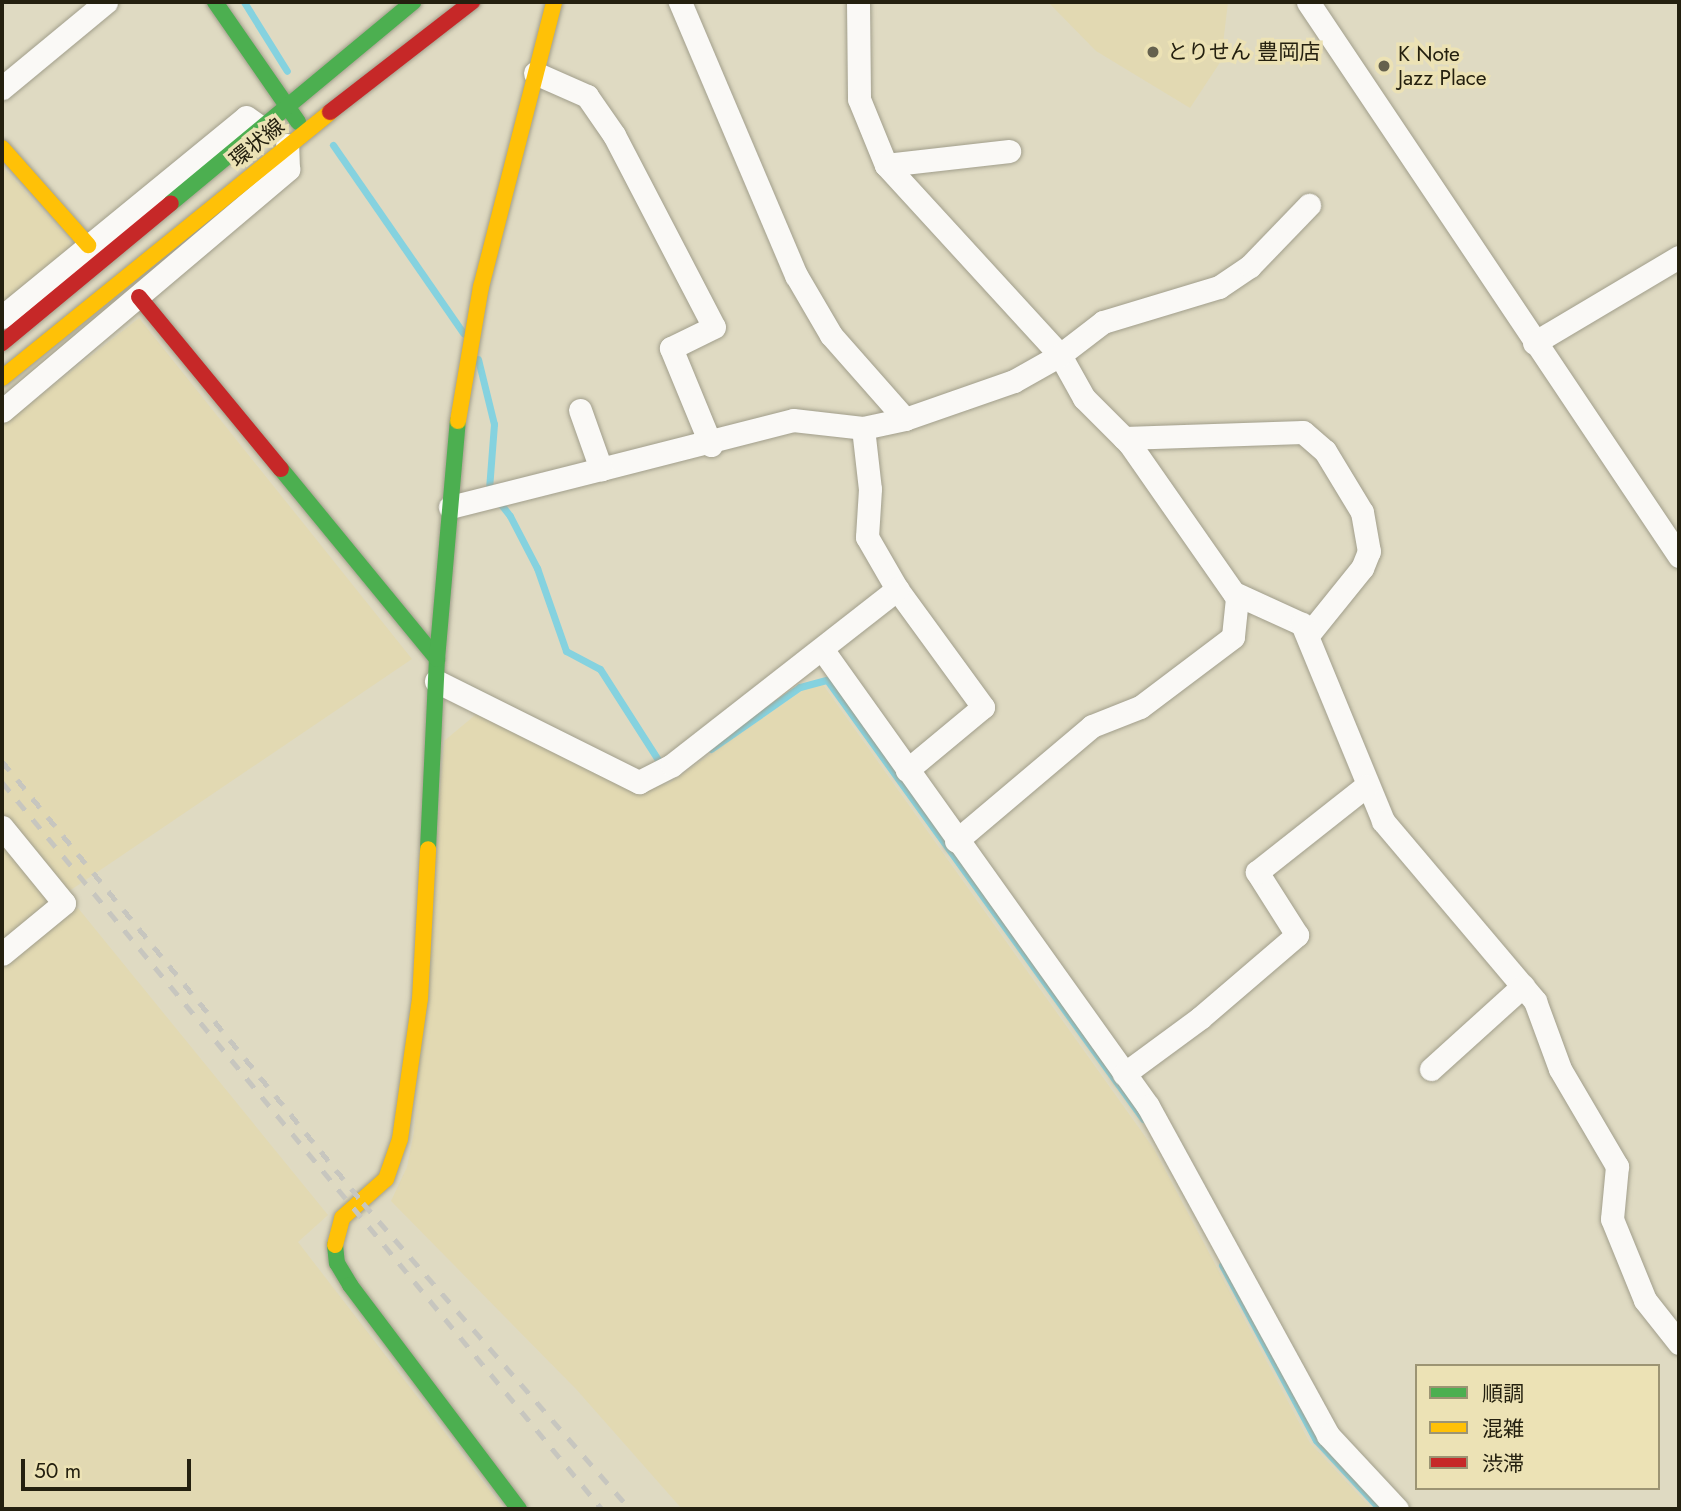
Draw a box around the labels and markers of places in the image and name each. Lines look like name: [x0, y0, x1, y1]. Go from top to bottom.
place label: とりせん 豊岡店: [1167, 39, 1320, 65]
place label: K Note Jazz Place: [1398, 41, 1487, 91]
marker: とりせん 豊岡店: [1145, 44, 1161, 60]
marker: K Note Jazz Place: [1376, 58, 1392, 74]

